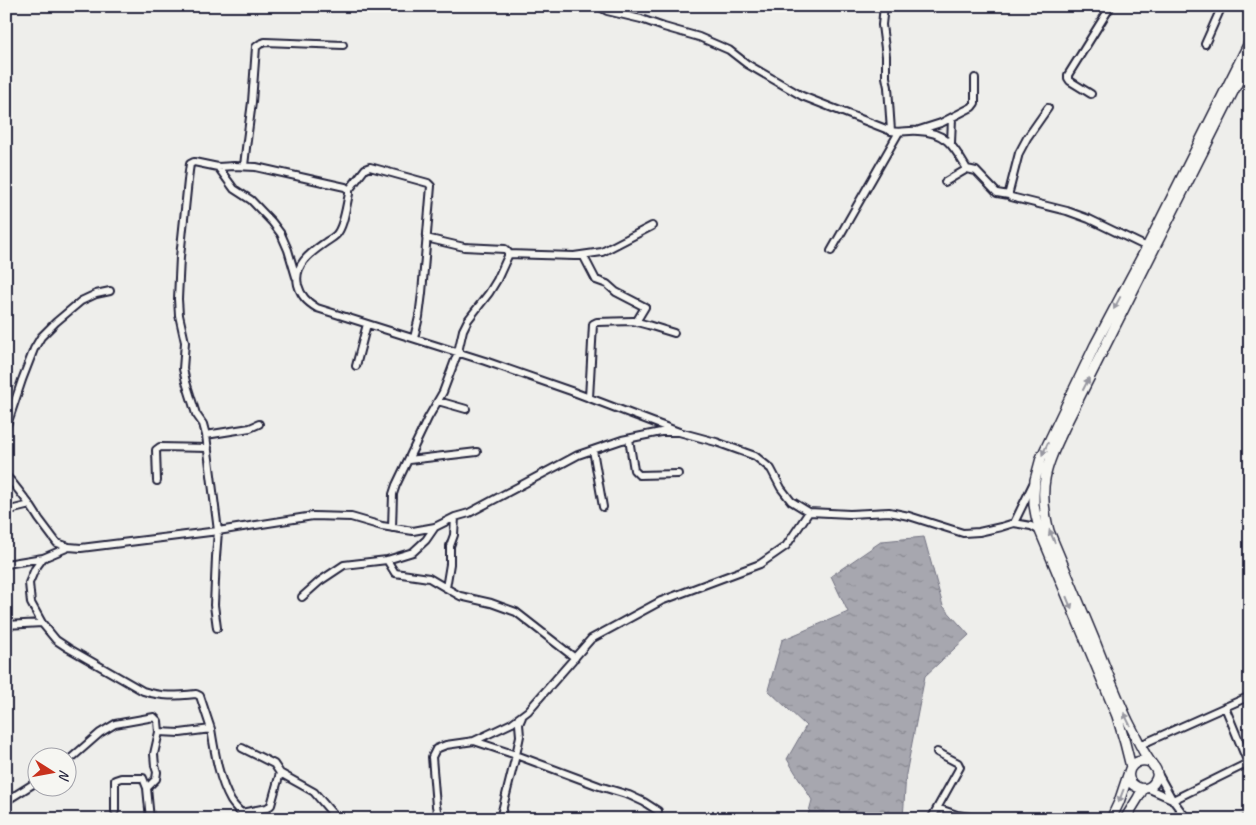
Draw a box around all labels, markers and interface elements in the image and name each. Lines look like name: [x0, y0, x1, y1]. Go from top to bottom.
one-way arrow: [1113, 296, 1121, 310]
one-way arrow: [1082, 377, 1090, 392]
one-way arrow: [1041, 442, 1049, 456]
one-way arrow: [1048, 529, 1055, 544]
one-way arrow: [1066, 596, 1074, 610]
one-way arrow: [1123, 712, 1131, 726]
north arrow: [28, 748, 78, 798]
text: N: [55, 769, 73, 783]
one-way arrow: [1117, 789, 1125, 804]

